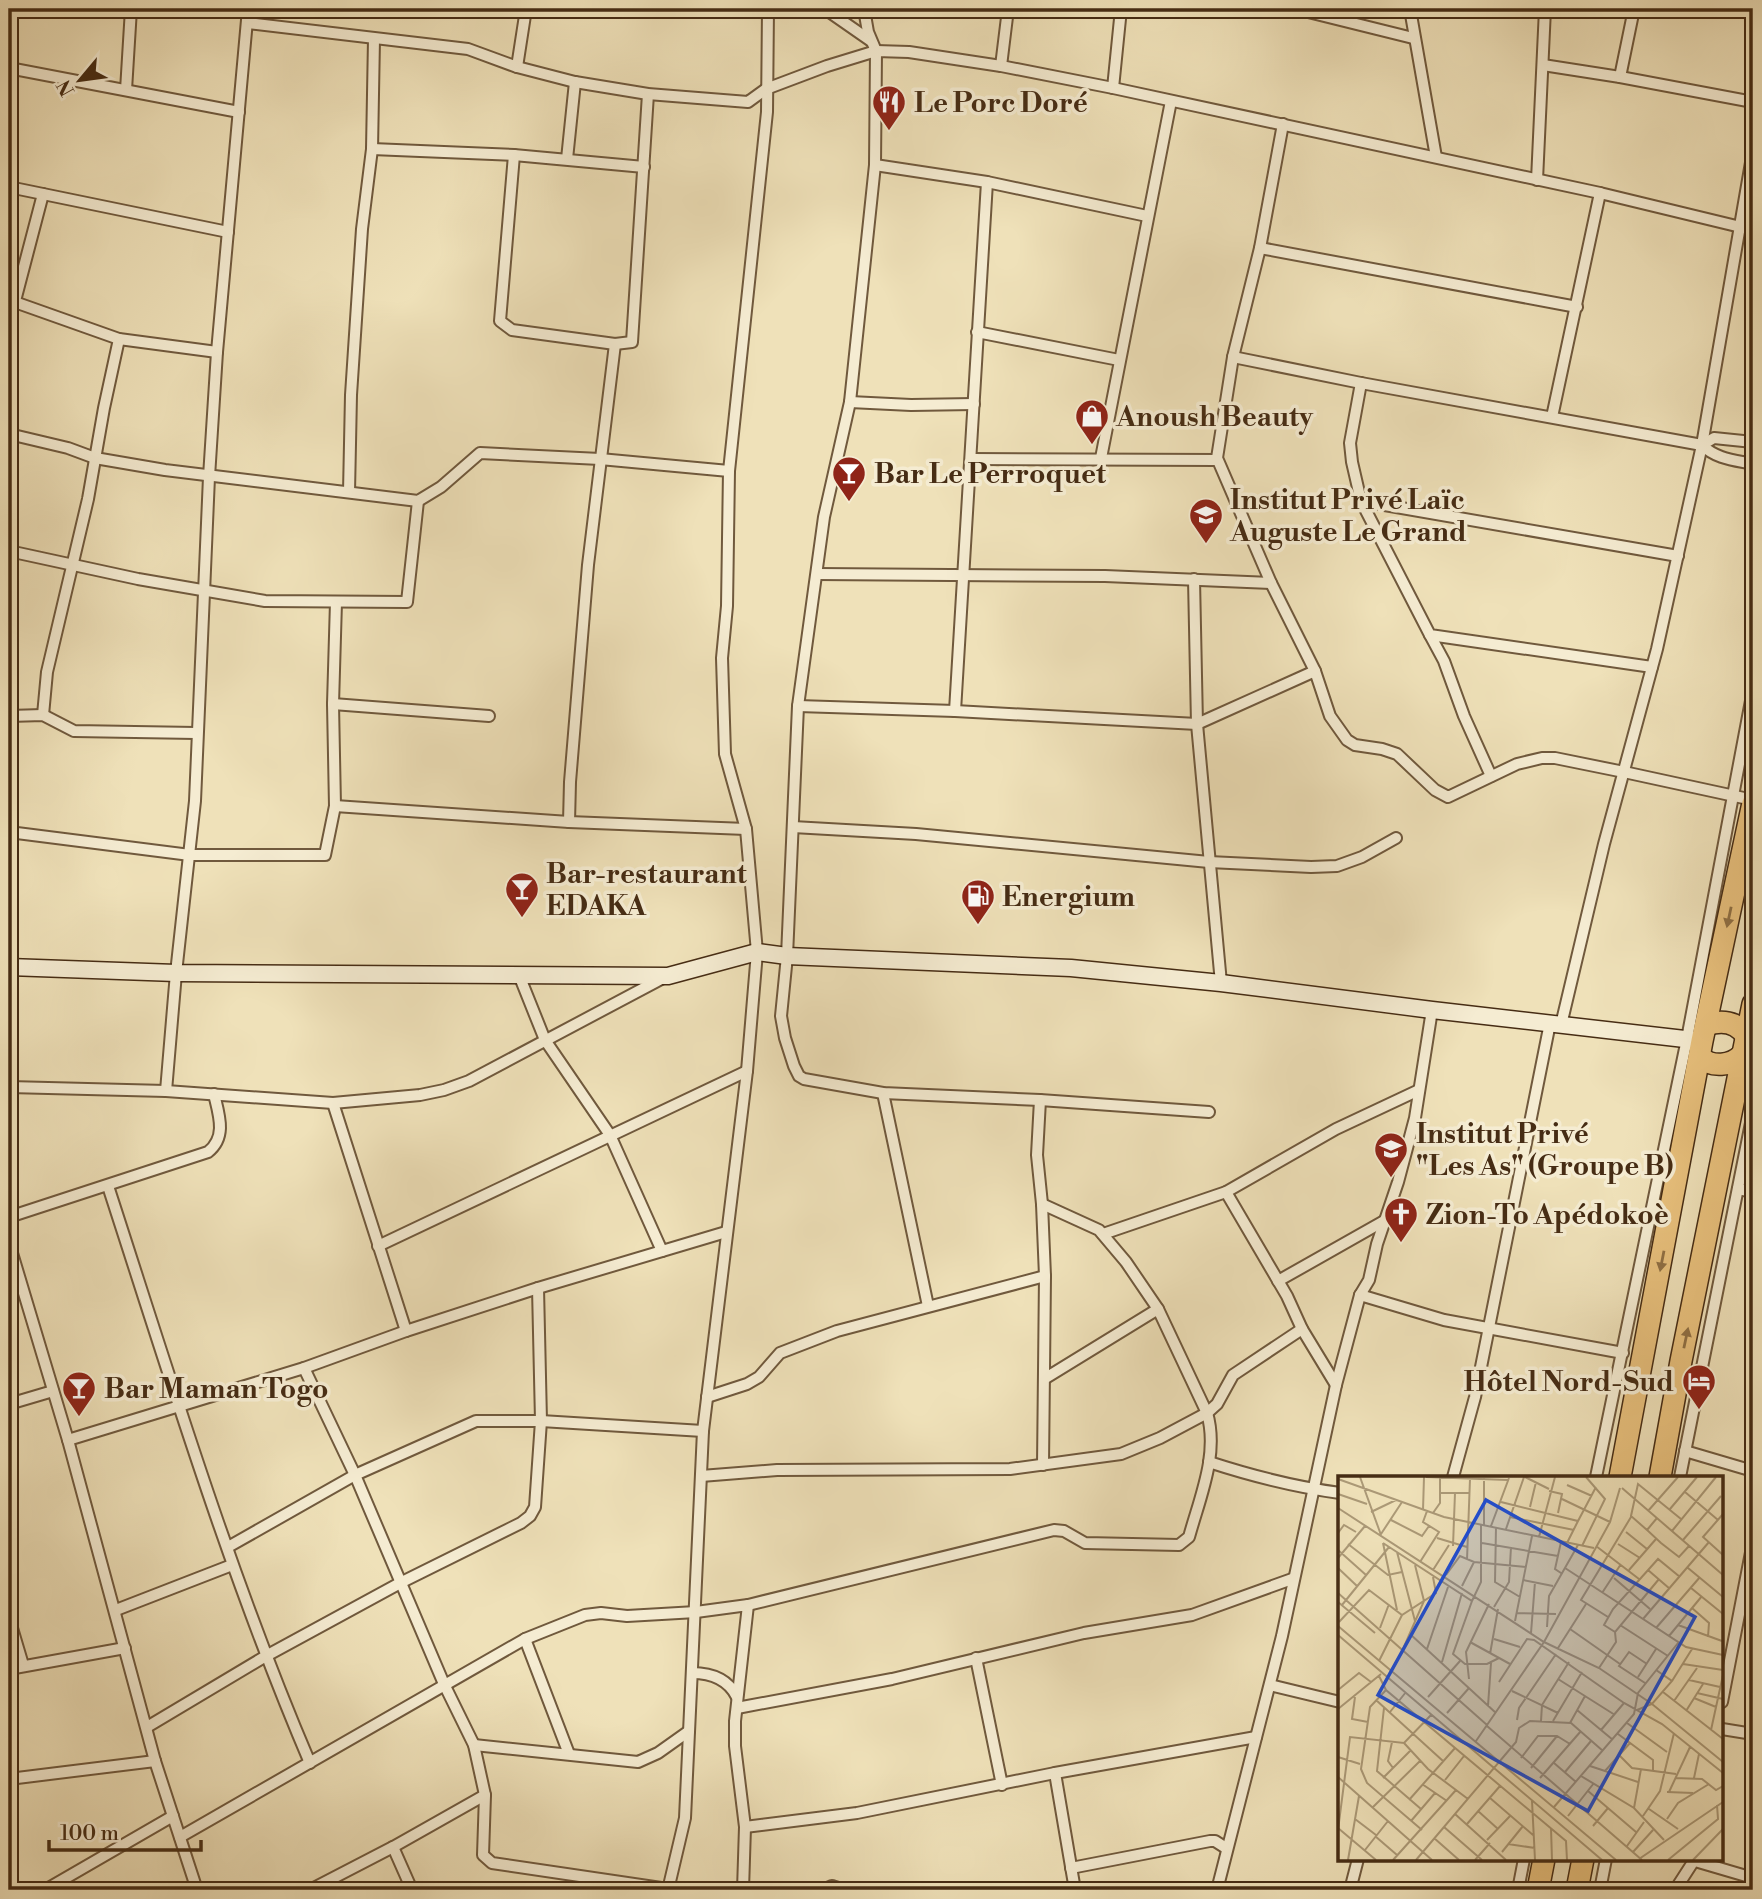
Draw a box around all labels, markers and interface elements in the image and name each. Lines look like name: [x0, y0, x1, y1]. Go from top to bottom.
north arrow: [46, 46, 116, 116]
text: N: [52, 75, 80, 100]
restaurant icon: Le Porc Doré: [870, 83, 908, 132]
place label: Le Porc Doré: [914, 86, 1088, 121]
shop icon: Anoush Beauty: [1073, 397, 1111, 446]
place label: Anoush Beauty: [1115, 400, 1314, 435]
bar icon: Bar Le Perroquet: [830, 454, 868, 503]
place label: Bar Le Perroquet: [874, 457, 1107, 492]
place label: Institut Privé Laïc Auguste Le Grand: [1229, 483, 1467, 550]
school or university icon: Institut Privé Laïc Auguste Le Grand: [1187, 496, 1225, 545]
place label: Bar-restaurant EDAKA: [546, 857, 748, 924]
bar icon: Bar-restaurant EDAKA: [503, 870, 541, 919]
fuel station icon: Energium: [959, 877, 997, 926]
place label: Energium: [1002, 880, 1136, 915]
one-way arrow: [1723, 906, 1734, 928]
place label: Institut Privé "Les As" (Groupe B): [1416, 1117, 1674, 1184]
school or university icon: Institut Privé "Les As" (Groupe B): [1372, 1130, 1410, 1179]
church icon: Zion-To Apédokoè: [1382, 1195, 1420, 1244]
place label: Zion-To Apédokoè: [1426, 1198, 1669, 1233]
one-way arrow: [1656, 1250, 1667, 1272]
one-way arrow: [1680, 1327, 1691, 1349]
hotel icon: Hôtel Nord-Sud: [1680, 1362, 1718, 1411]
place label: Hôtel Nord-Sud: [1463, 1365, 1674, 1400]
bar icon: Bar Maman Togo: [60, 1369, 98, 1418]
place label: Bar Maman Togo: [104, 1372, 329, 1407]
inset map: [1338, 1476, 1724, 1860]
scale bar: [49, 1808, 201, 1852]
text: 100 m: [60, 1821, 119, 1847]

